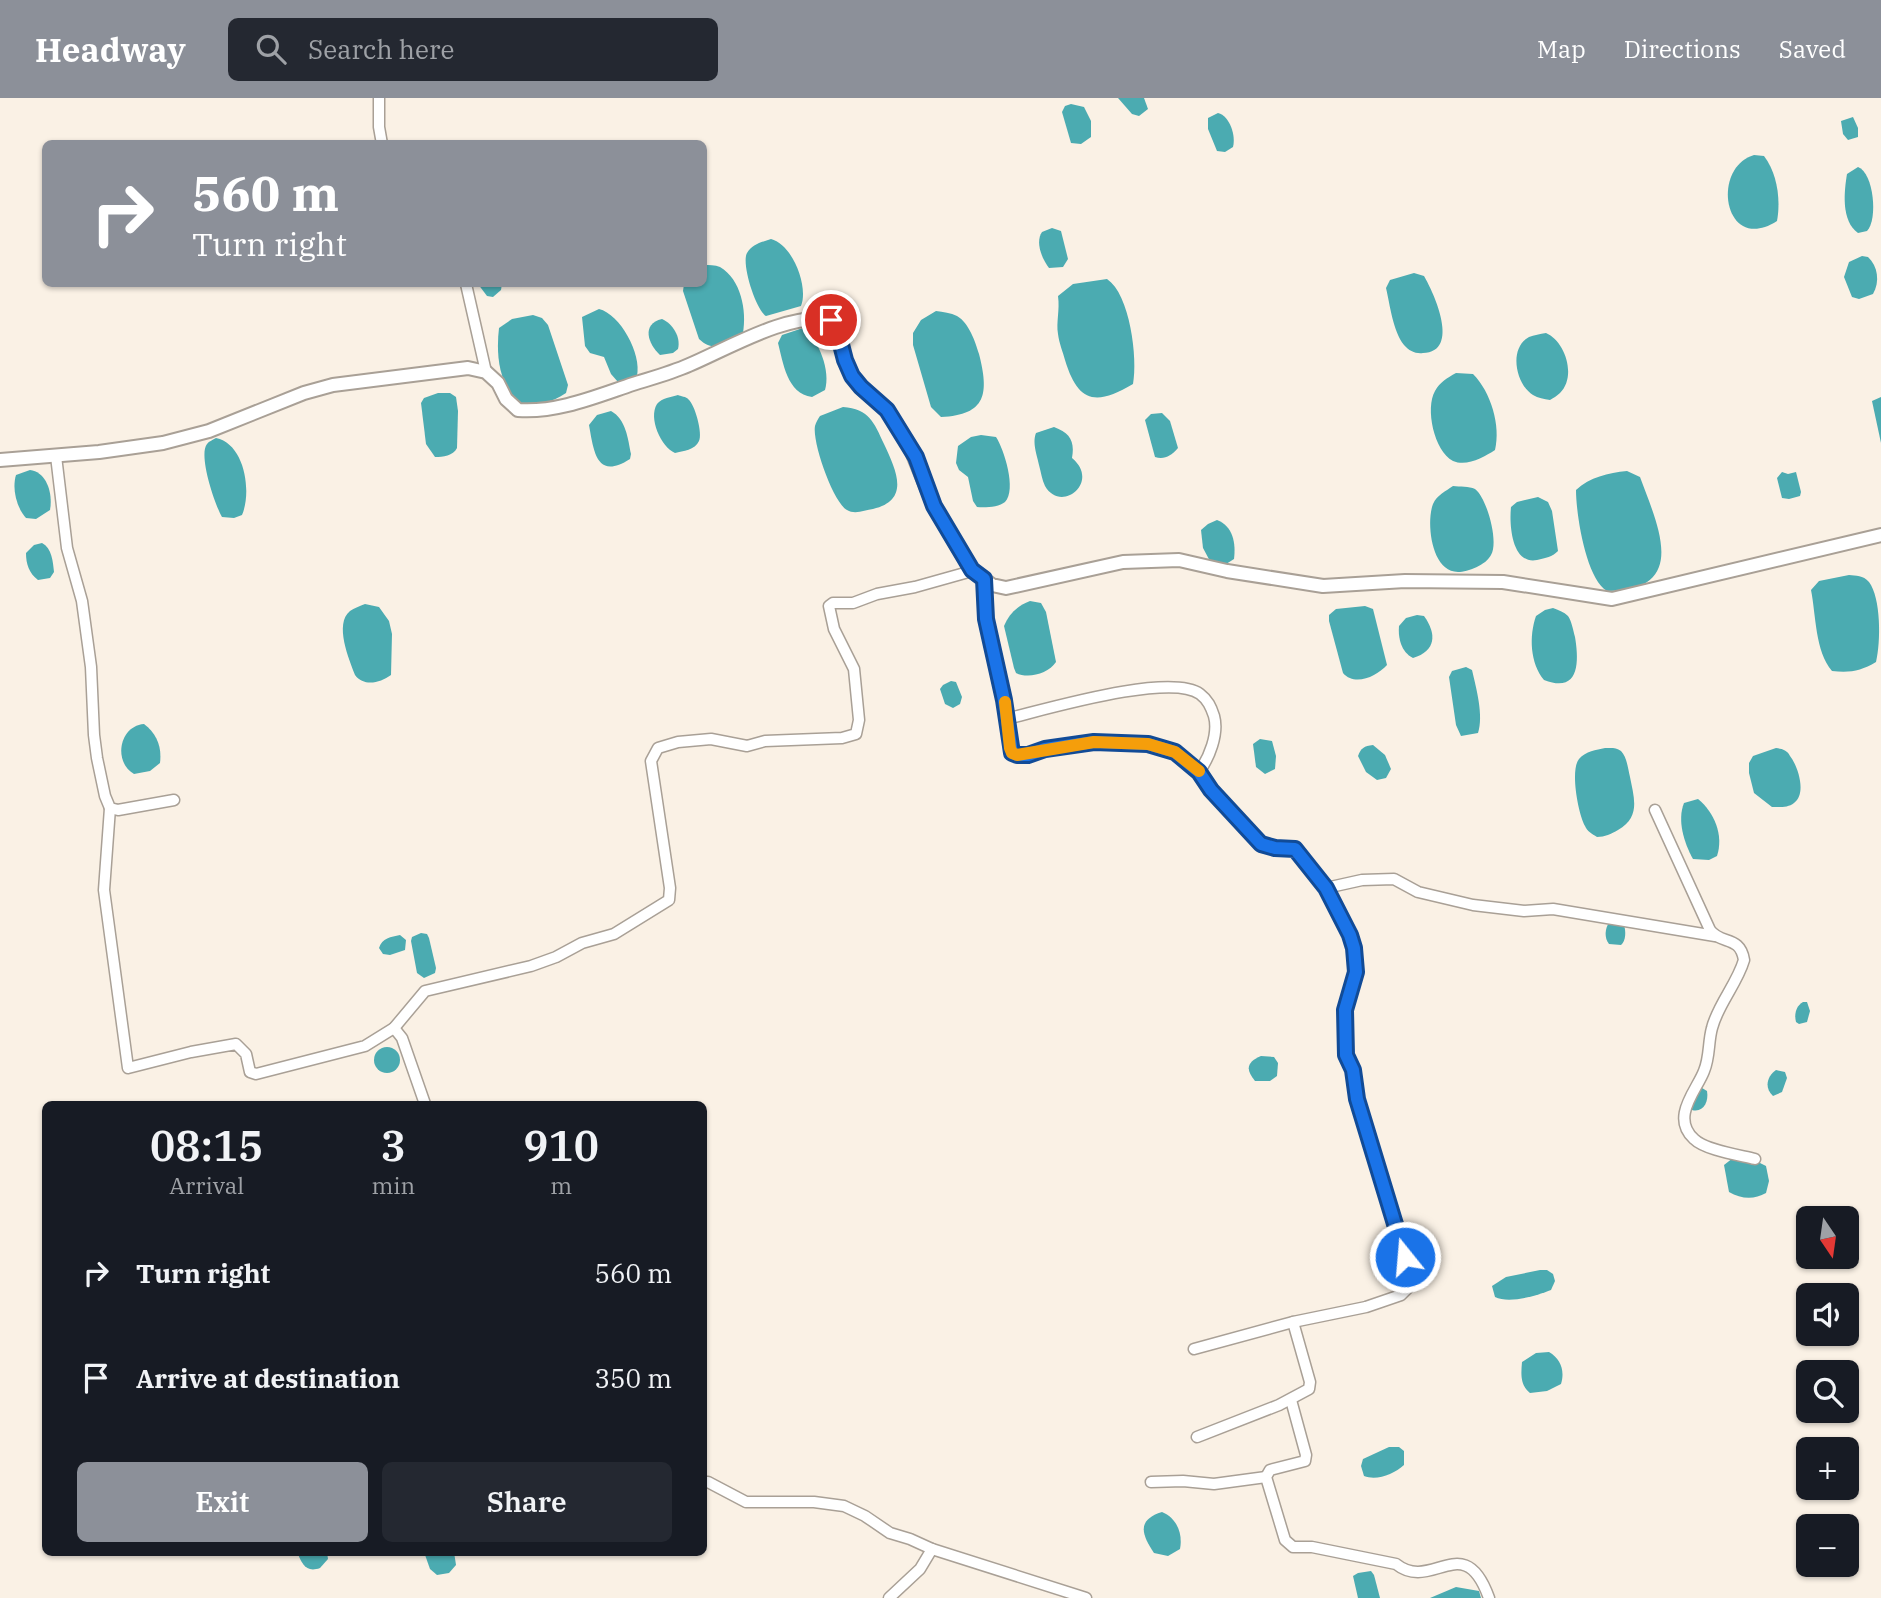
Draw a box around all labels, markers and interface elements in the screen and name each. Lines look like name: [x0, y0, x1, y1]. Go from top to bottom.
search box: [228, 18, 718, 81]
text: Headway: [35, 28, 186, 71]
icon: search: [252, 30, 290, 68]
text: Search here: [308, 32, 454, 66]
text: Map: [1537, 33, 1586, 65]
text: Directions: [1624, 33, 1741, 65]
text: Saved: [1779, 33, 1846, 65]
text: 560 m: [192, 161, 339, 224]
icon: right: [77, 168, 168, 259]
text: Turn right: [192, 223, 347, 265]
pin: [801, 290, 861, 350]
icon: arrive: [812, 301, 850, 339]
text: 08:15: [150, 1118, 263, 1173]
text: 3: [381, 1118, 406, 1173]
text: 910: [523, 1118, 599, 1173]
text: Arrival: [169, 1170, 244, 1200]
text: min: [371, 1170, 415, 1200]
text: m: [550, 1170, 572, 1200]
north arrow: [1796, 1206, 1858, 1269]
map controls: [1796, 1206, 1859, 1577]
position arrow: [1368, 1220, 1442, 1294]
icon: right: [77, 1254, 115, 1292]
text: Turn right: [136, 1256, 270, 1290]
text: 560 m: [594, 1256, 672, 1290]
button: sound: [1796, 1283, 1859, 1346]
icon: arrive: [77, 1359, 115, 1397]
button: search: [1796, 1360, 1859, 1423]
text: Arrive at destination: [136, 1361, 400, 1395]
text: 350 m: [594, 1361, 672, 1395]
button: +: [1796, 1437, 1859, 1500]
button: Exit: [77, 1462, 368, 1542]
button: Share: [382, 1462, 672, 1542]
button: −: [1796, 1514, 1859, 1577]

